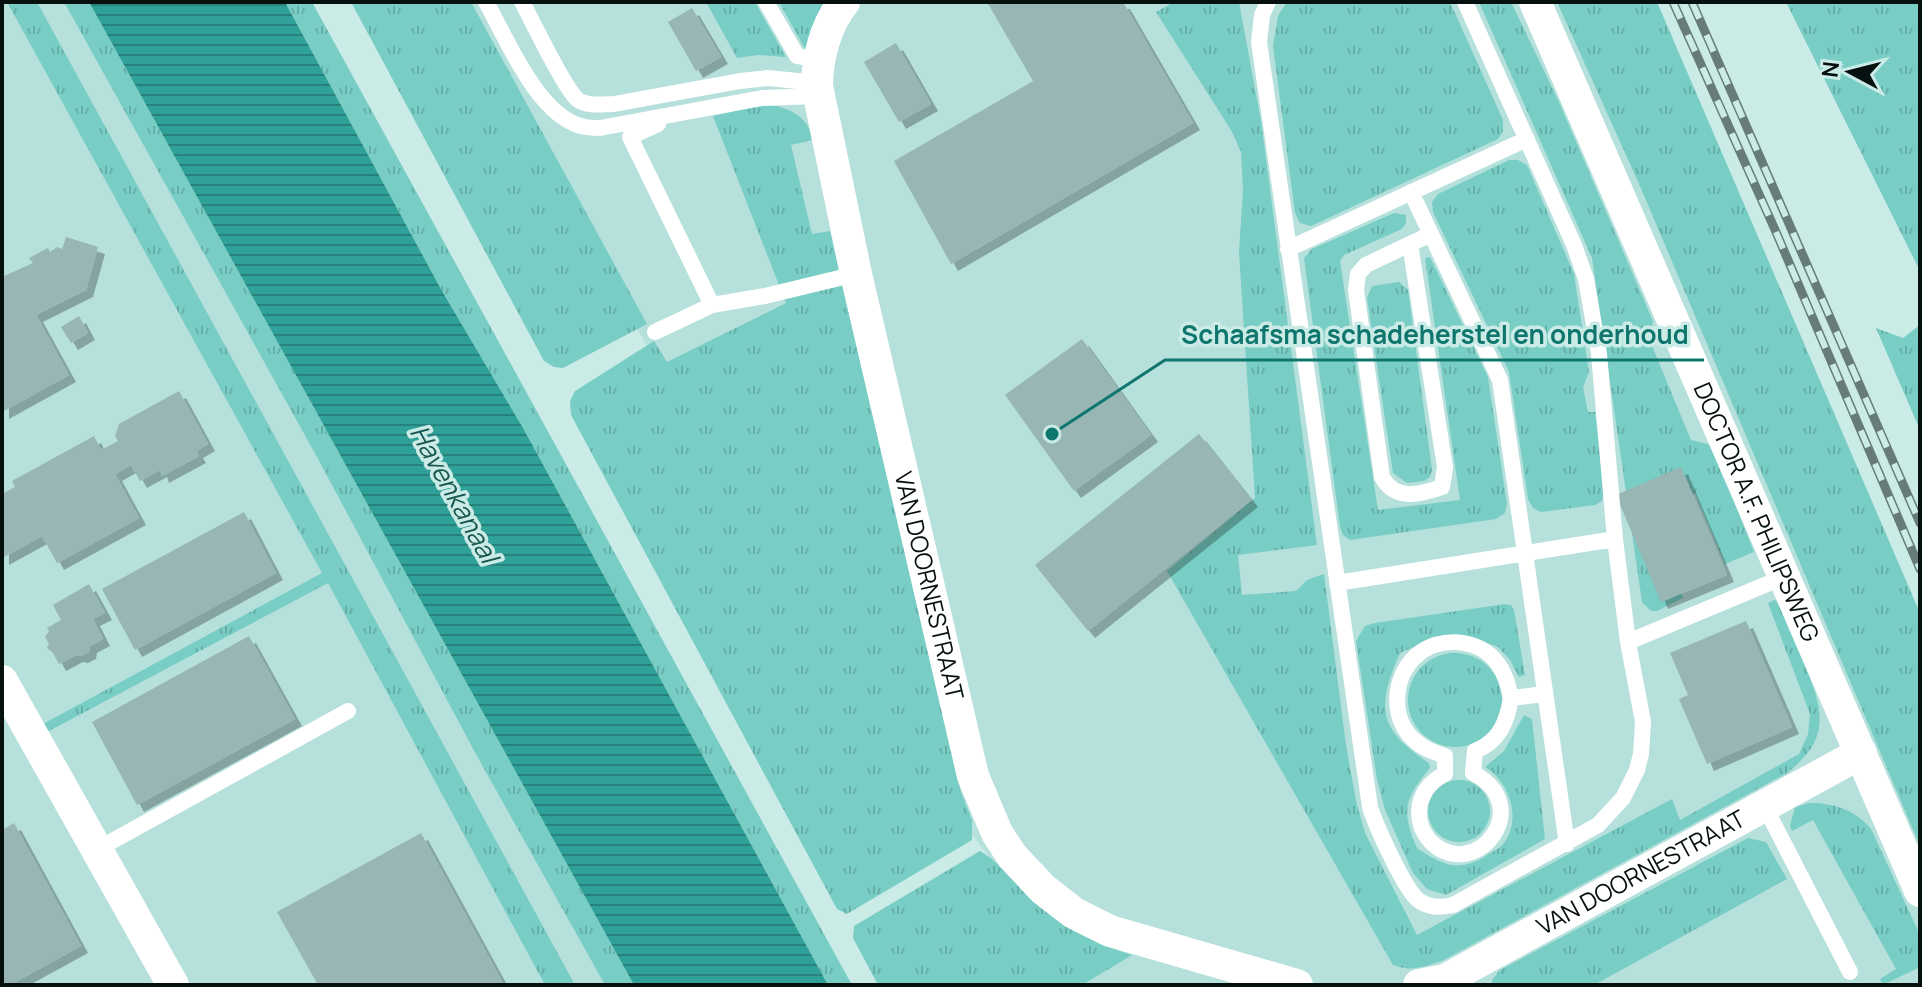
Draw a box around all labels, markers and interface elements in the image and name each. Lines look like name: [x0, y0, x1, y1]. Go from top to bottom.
north arrow: [1810, 32, 1890, 112]
text: N: [1814, 60, 1846, 79]
callout: Schaafsma schadeherstel en onderhoud: [1165, 310, 1704, 360]
text: Schaafsma schadeherstel en onderhoud: [1181, 316, 1689, 352]
street label: DOCTOR A.F. PHILIPSWEG: [1687, 377, 1828, 646]
water label: Havenkanaal: [402, 418, 509, 571]
street label: VAN DOORNESTRAAT: [888, 468, 973, 703]
street label: VAN DOORNESTRAAT: [1530, 801, 1751, 942]

